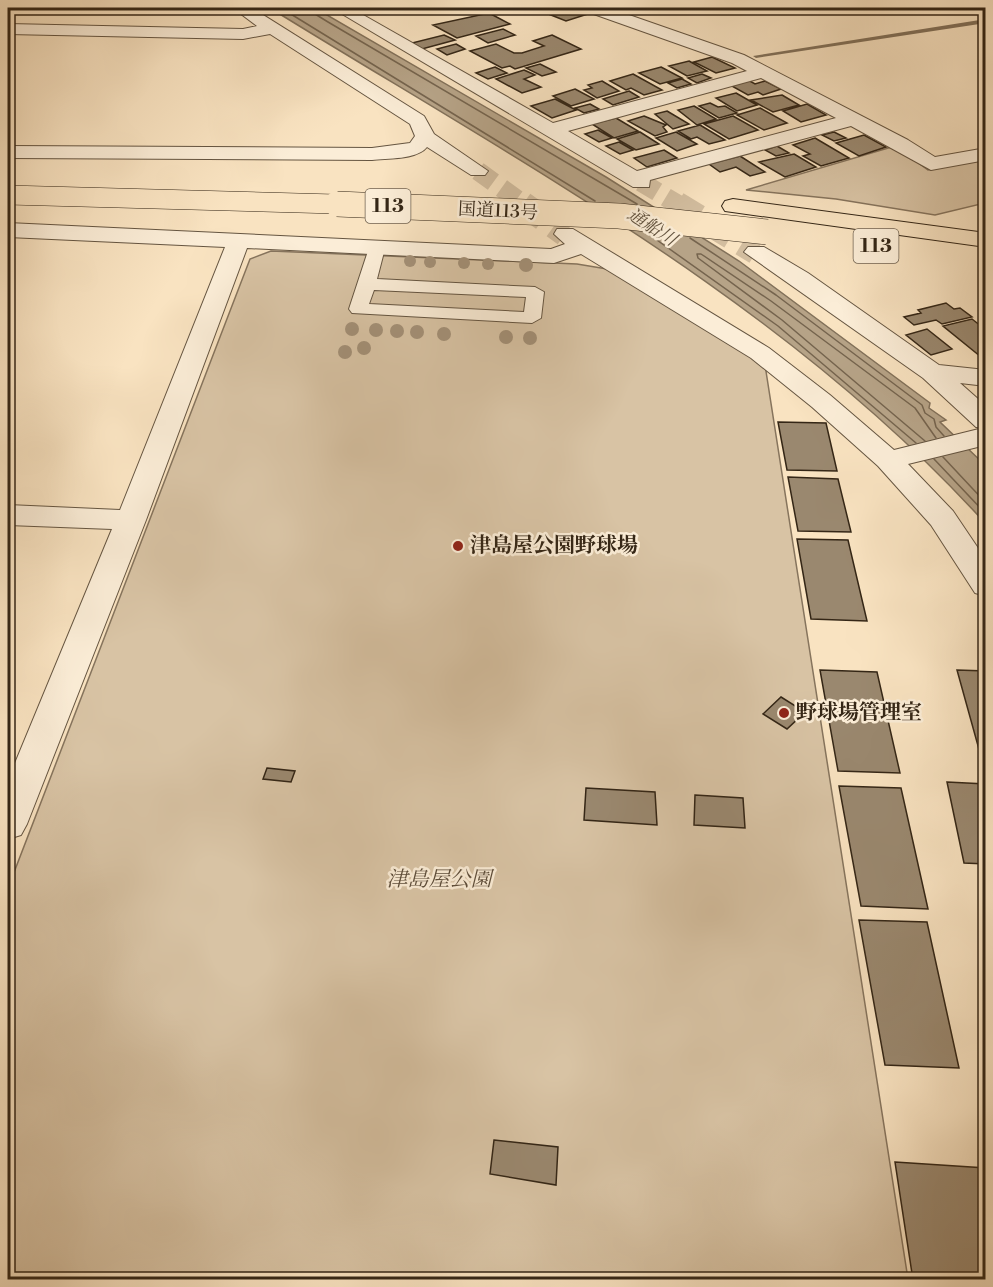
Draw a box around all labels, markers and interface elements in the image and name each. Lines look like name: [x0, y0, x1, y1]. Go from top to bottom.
road number: 113: [366, 189, 410, 223]
street label: 国道113号: [457, 197, 539, 225]
water label: 通船川: [623, 203, 683, 252]
road number: 113: [854, 229, 898, 263]
place label: 津島屋公園野球場: [470, 533, 638, 559]
marker: 津島屋公園野球場: [451, 539, 465, 553]
place label: 野球場管理室: [796, 700, 922, 726]
marker: 野球場管理室: [777, 706, 791, 720]
park label: 津島屋公園: [387, 867, 494, 893]

